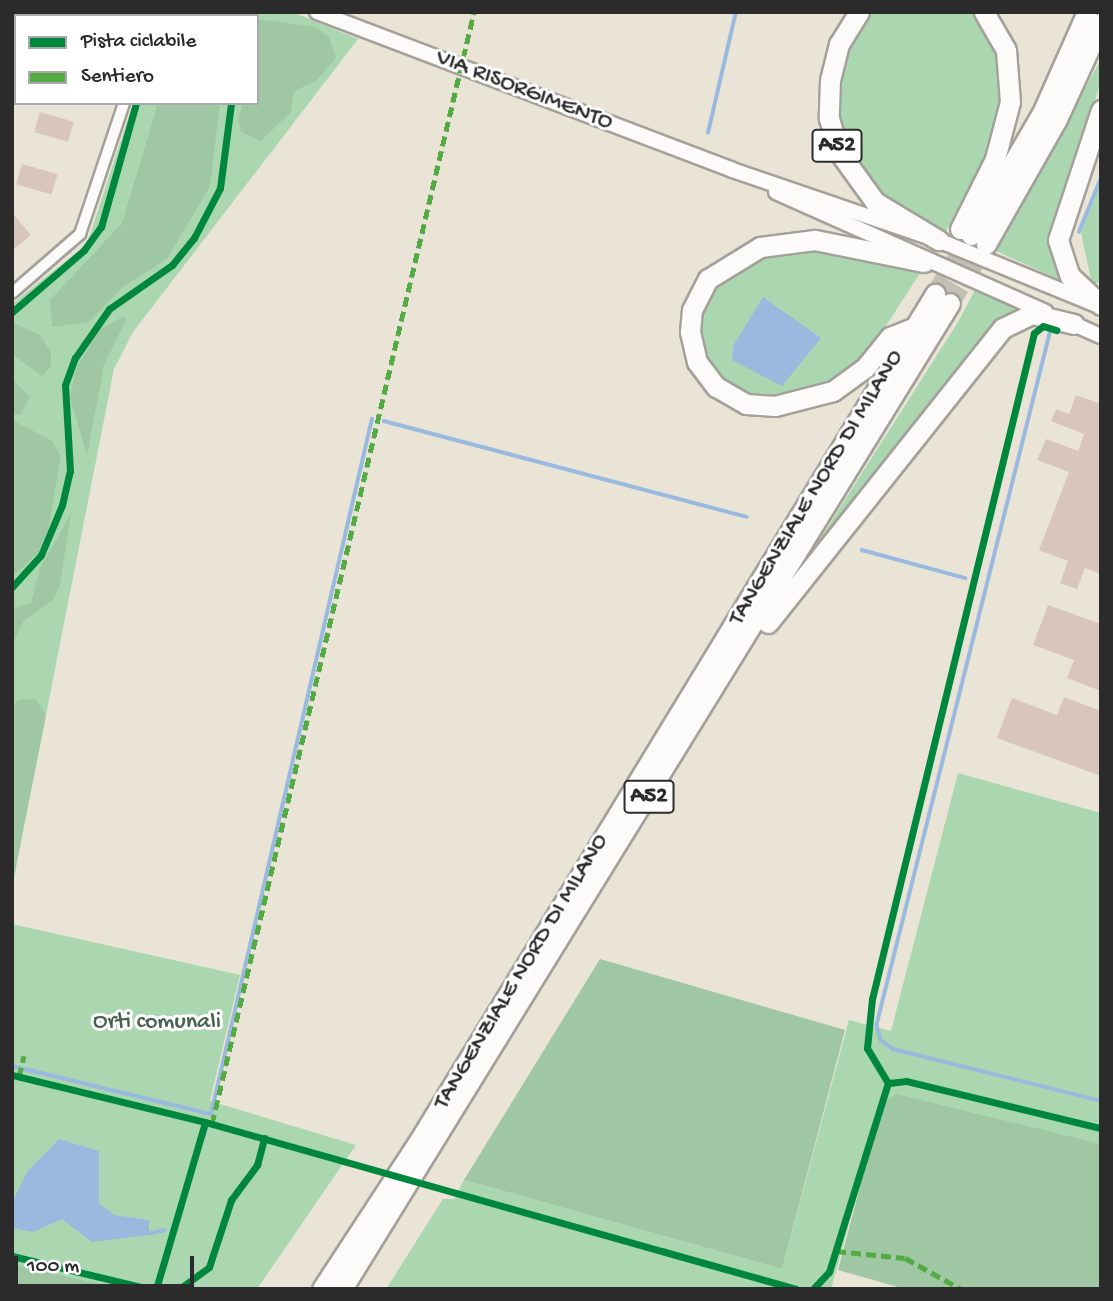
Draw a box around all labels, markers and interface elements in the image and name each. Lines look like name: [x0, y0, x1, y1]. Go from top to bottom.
legend: [14, 14, 259, 105]
text: Pista ciclabile: [81, 30, 196, 55]
street label: VIA RISORGIMENTO: [431, 44, 617, 138]
text: Sentiero: [81, 65, 154, 90]
road number: A52: [811, 127, 863, 166]
street label: TANGENZIALE NORD DI MILANO: [723, 345, 911, 631]
road number: A52: [623, 778, 675, 817]
street label: TANGENZIALE NORD DI MILANO: [428, 829, 616, 1115]
park label: Orti comunali: [93, 1009, 221, 1037]
scale bar: [18, 1242, 198, 1286]
text: 100 m: [27, 1255, 79, 1280]

